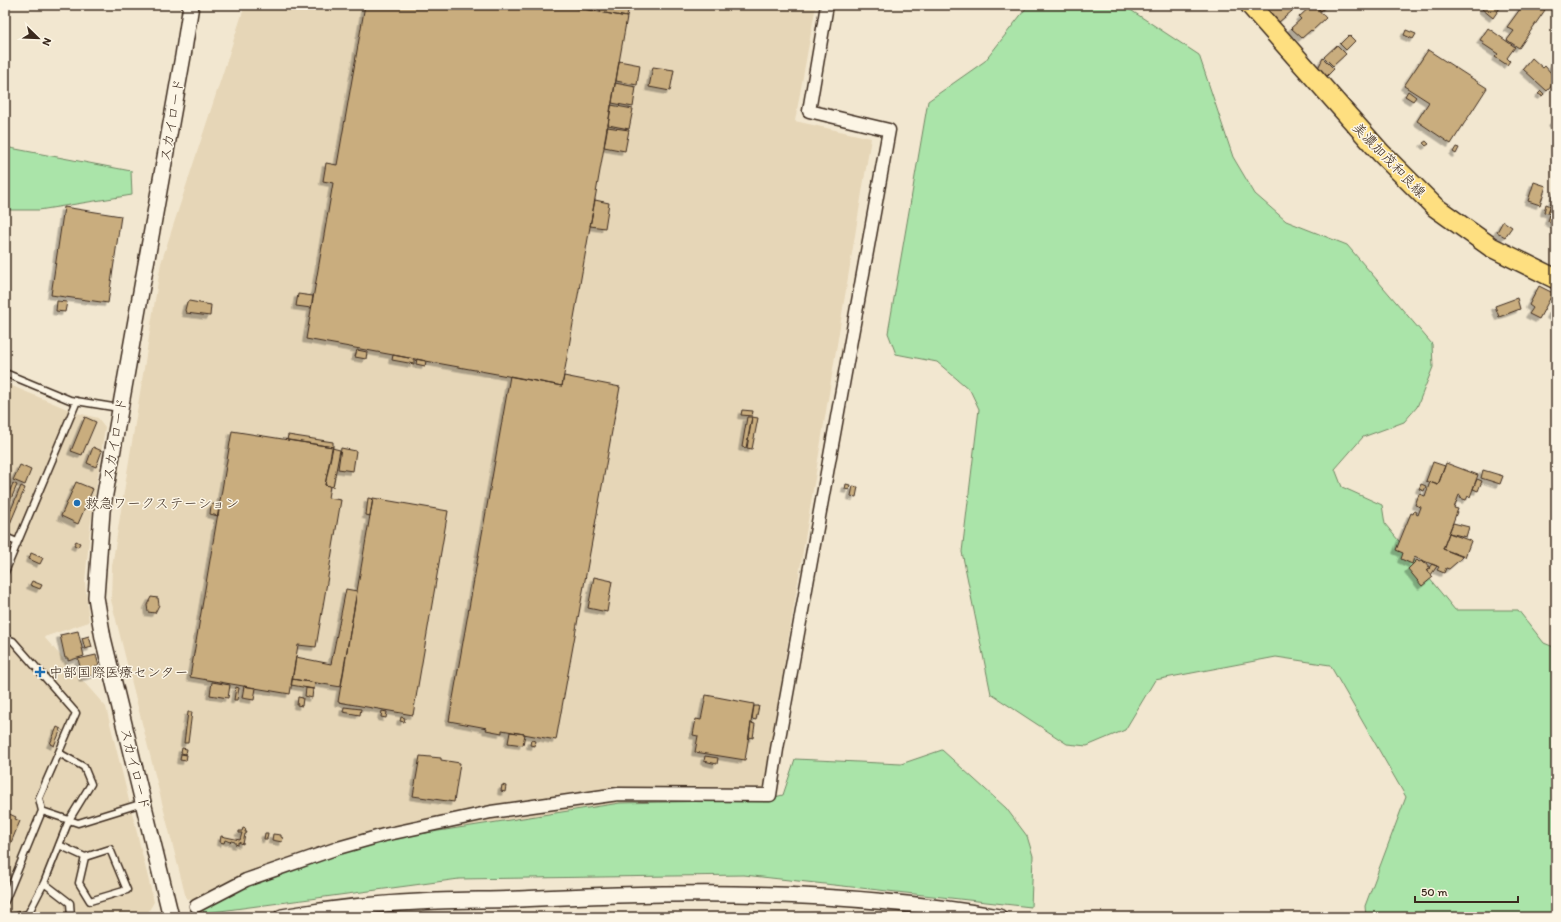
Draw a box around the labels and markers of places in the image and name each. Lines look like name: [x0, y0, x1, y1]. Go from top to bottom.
place label: 救急ワークステーション: [85, 495, 239, 512]
marker: 救急ワークステーション: [72, 498, 82, 508]
place label: 中部国際医療センター: [49, 664, 188, 681]
marker: 中部国際医療センター: [34, 666, 46, 678]

